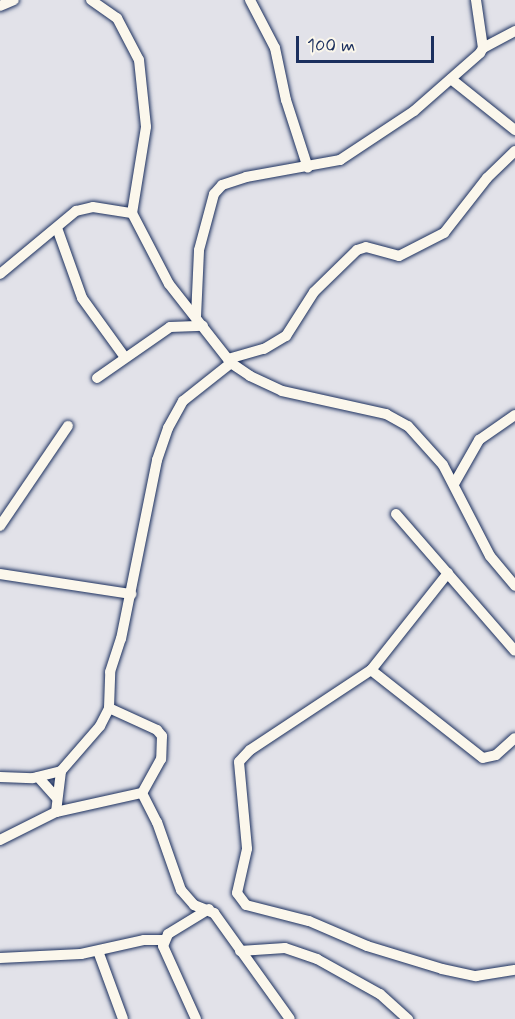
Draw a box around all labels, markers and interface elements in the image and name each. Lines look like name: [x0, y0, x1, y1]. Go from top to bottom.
scale bar: [299, 24, 437, 62]
text: 100 m: [307, 34, 355, 58]

